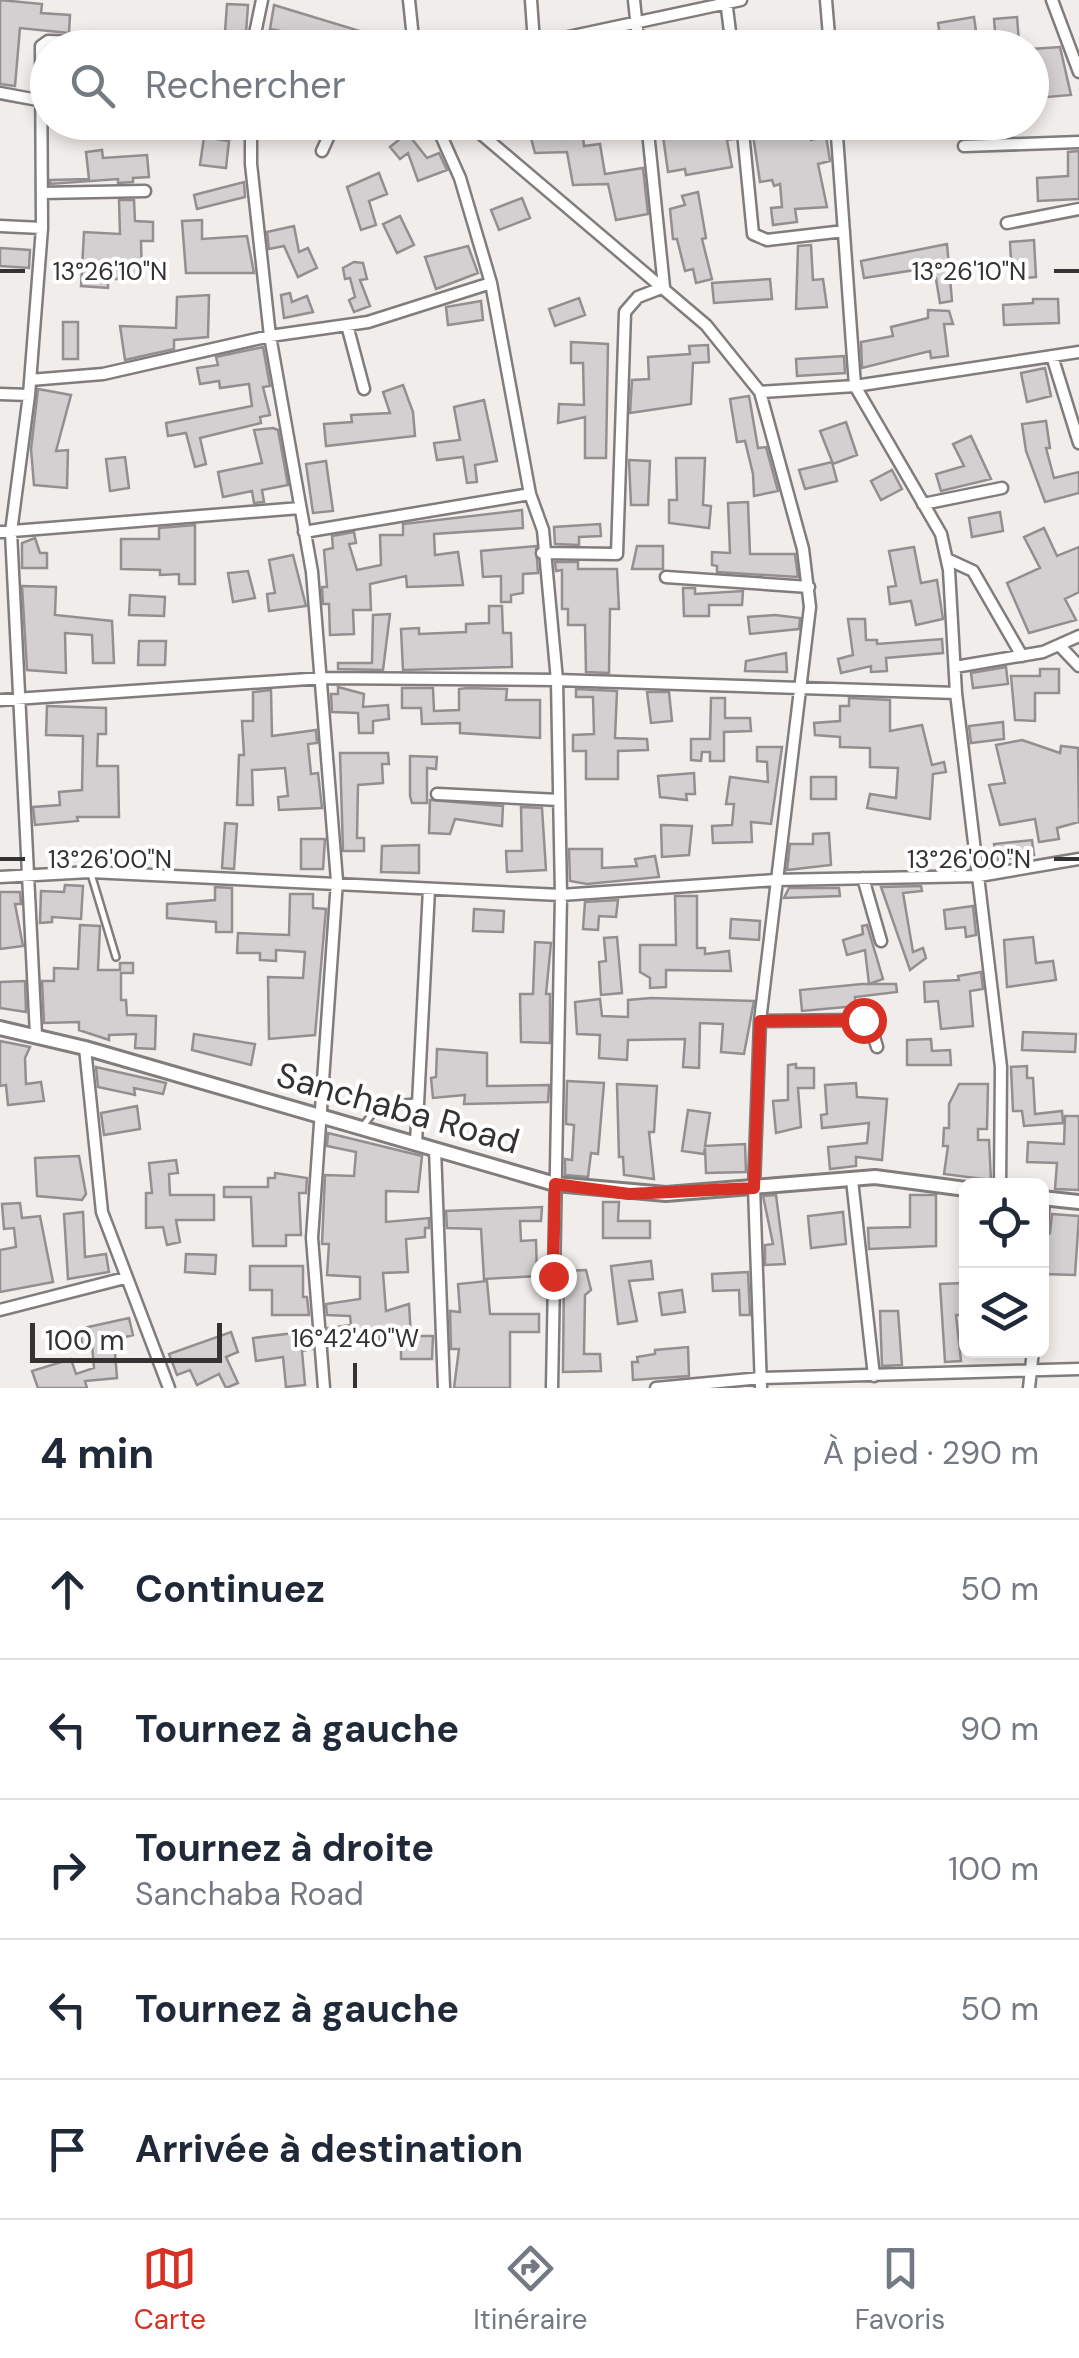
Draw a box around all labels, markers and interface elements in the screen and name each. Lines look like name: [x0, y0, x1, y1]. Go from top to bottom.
search box: [30, 30, 1049, 140]
icon: search: [65, 58, 120, 113]
text: Rechercher: [145, 60, 346, 110]
text: 13°26'10"N: [53, 255, 167, 288]
text: 13°26'10"N: [912, 255, 1026, 288]
text: 13°26'00"N: [48, 843, 172, 876]
text: 13°26'00"N: [907, 843, 1031, 876]
route start: [841, 998, 887, 1044]
street label: Sanchaba Road: [271, 1051, 525, 1165]
map controls: [959, 1178, 1049, 1358]
button: locate: [959, 1178, 1049, 1268]
route end: [531, 1254, 577, 1300]
button: layers: [959, 1268, 1049, 1358]
scale bar: [30, 1318, 222, 1362]
text: 100 m: [45, 1322, 124, 1359]
text: 16°42'40"W: [291, 1322, 419, 1355]
text: 4 min: [40, 1426, 154, 1481]
text: À pied · 290 m: [823, 1432, 1039, 1474]
icon: ahead: [40, 1562, 95, 1617]
text: Continuez: [135, 1564, 325, 1614]
text: 50 m: [961, 1568, 1039, 1610]
icon: left: [40, 1702, 95, 1757]
text: Tournez à gauche: [135, 1704, 459, 1754]
text: 90 m: [960, 1708, 1039, 1750]
text: Tournez à droite: [135, 1823, 434, 1873]
icon: right: [40, 1842, 95, 1897]
text: 100 m: [948, 1848, 1039, 1890]
text: Sanchaba Road: [135, 1873, 364, 1915]
icon: left: [40, 1982, 95, 2037]
text: Tournez à gauche: [135, 1984, 459, 2034]
text: 50 m: [961, 1988, 1039, 2030]
icon: arrive: [40, 2122, 95, 2177]
text: Arrivée à destination: [135, 2124, 523, 2174]
tab: Carte: [134, 2241, 206, 2338]
tab: Itinéraire: [473, 2241, 587, 2338]
tab: Favoris: [855, 2241, 945, 2338]

